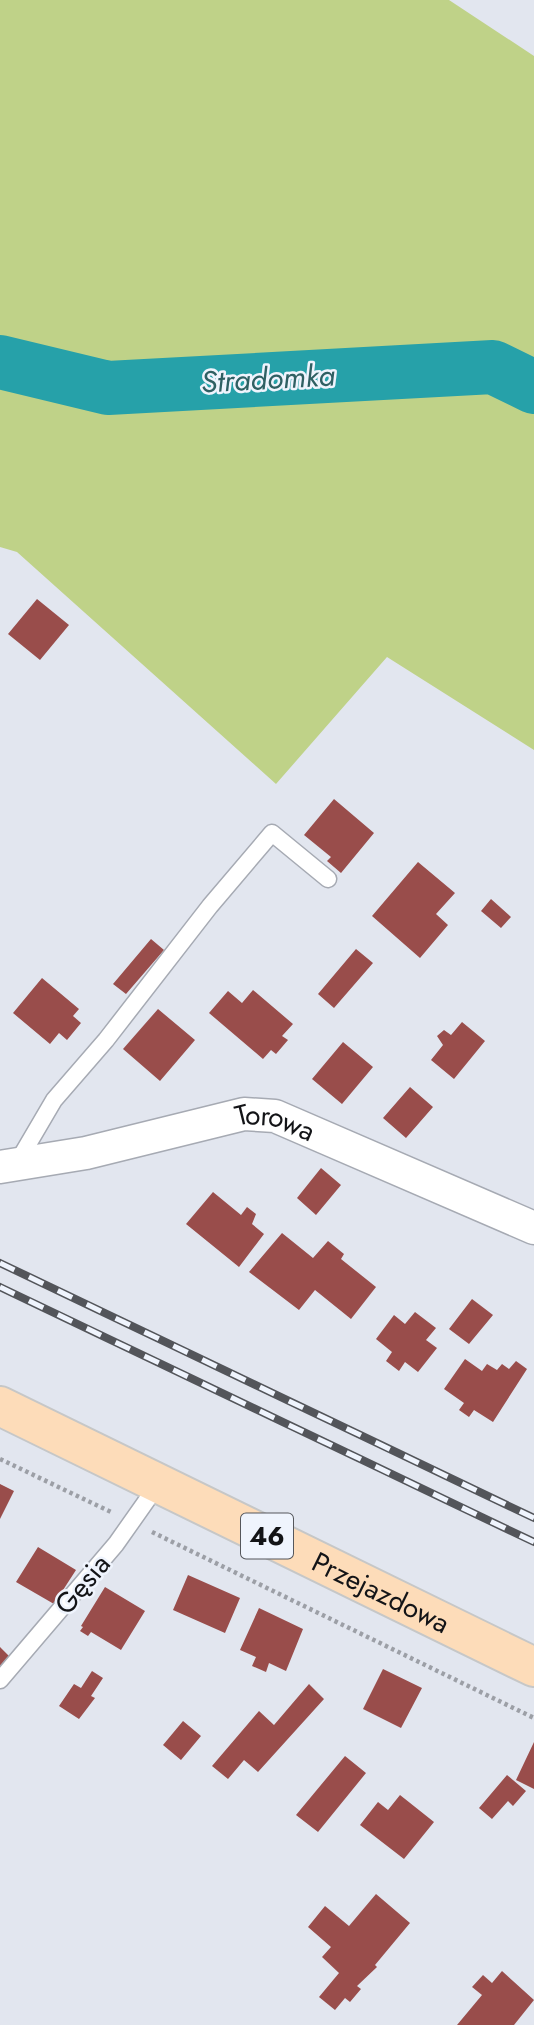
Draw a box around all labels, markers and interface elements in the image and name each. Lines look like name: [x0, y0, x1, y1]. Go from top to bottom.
water label: Stradomka: [200, 353, 336, 403]
street label: Torowa: [231, 1094, 322, 1152]
road number: 46: [241, 1513, 293, 1558]
street label: Przejazdowa: [305, 1542, 457, 1644]
street label: Gęsia: [45, 1545, 120, 1624]

